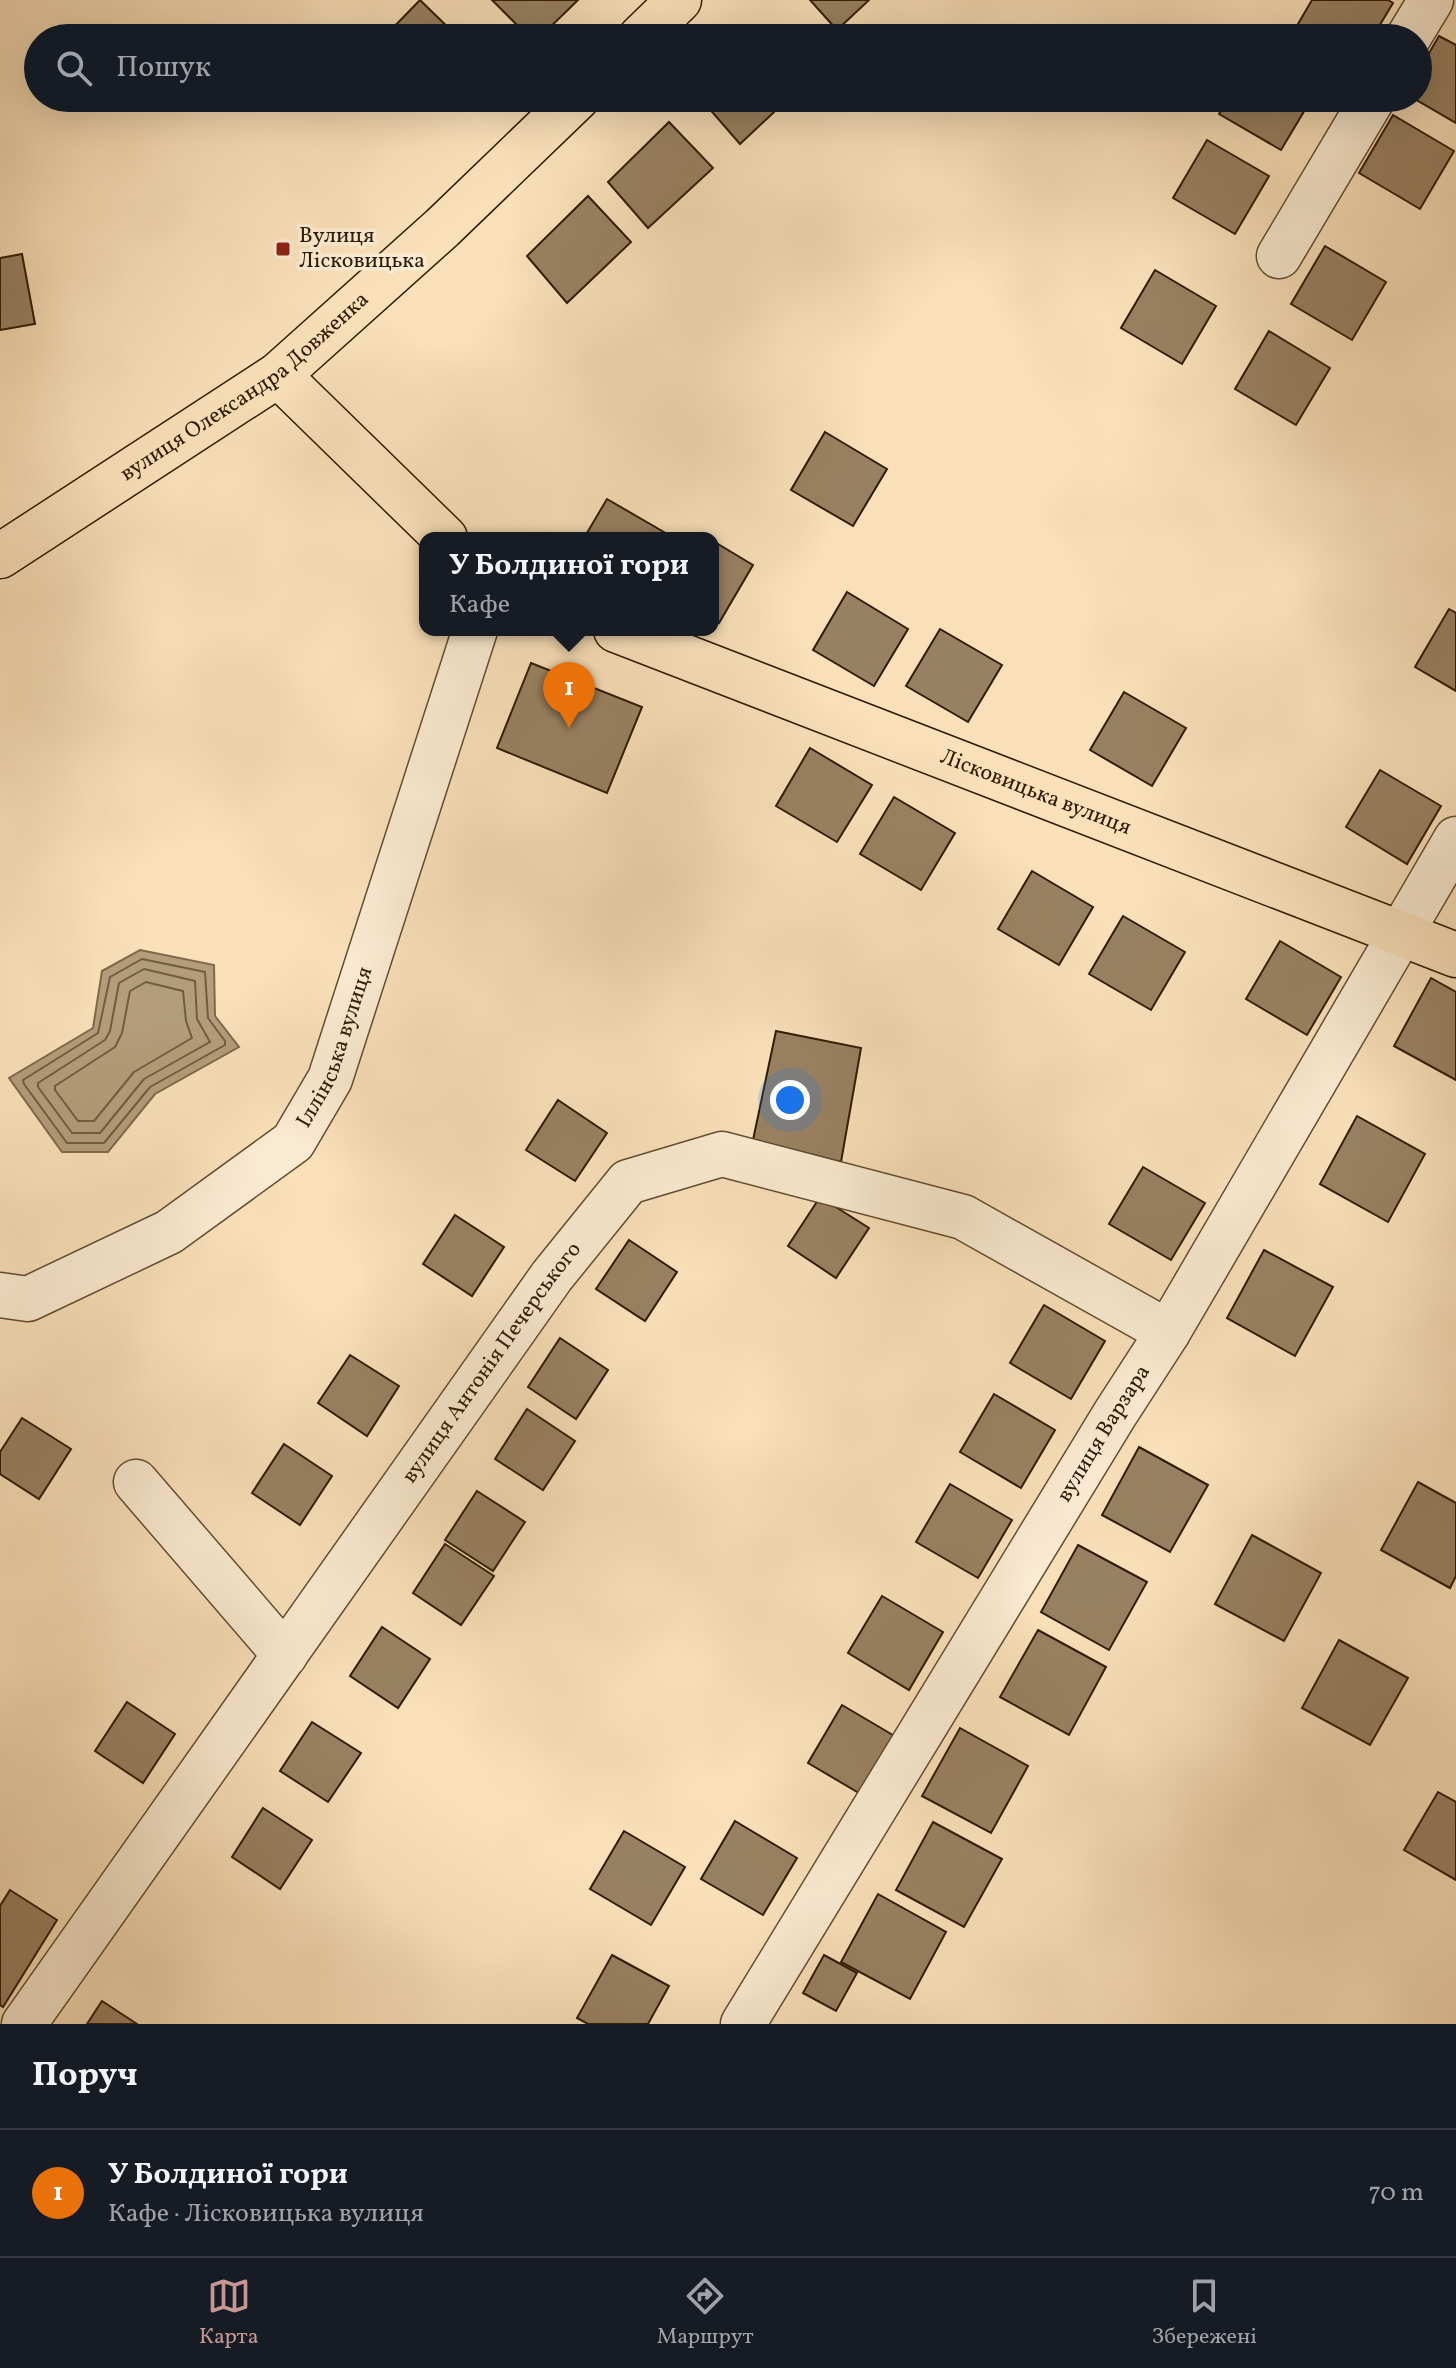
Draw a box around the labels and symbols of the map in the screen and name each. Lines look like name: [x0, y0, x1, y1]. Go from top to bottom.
place label: Вулиця Лісковицька: [299, 221, 425, 277]
marker: Вулиця Лісковицька: [274, 240, 292, 258]
street label: вулиця Олександра Довженка: [114, 285, 376, 489]
pin: 1: [543, 662, 595, 728]
street label: Лісковицька вулиця: [936, 741, 1136, 843]
street label: Іллінська вулиця: [289, 963, 381, 1134]
your location: [770, 1080, 810, 1120]
street label: вулиця Антонія Печерського: [395, 1235, 589, 1490]
street label: вулиця Варзара: [1049, 1359, 1158, 1508]

